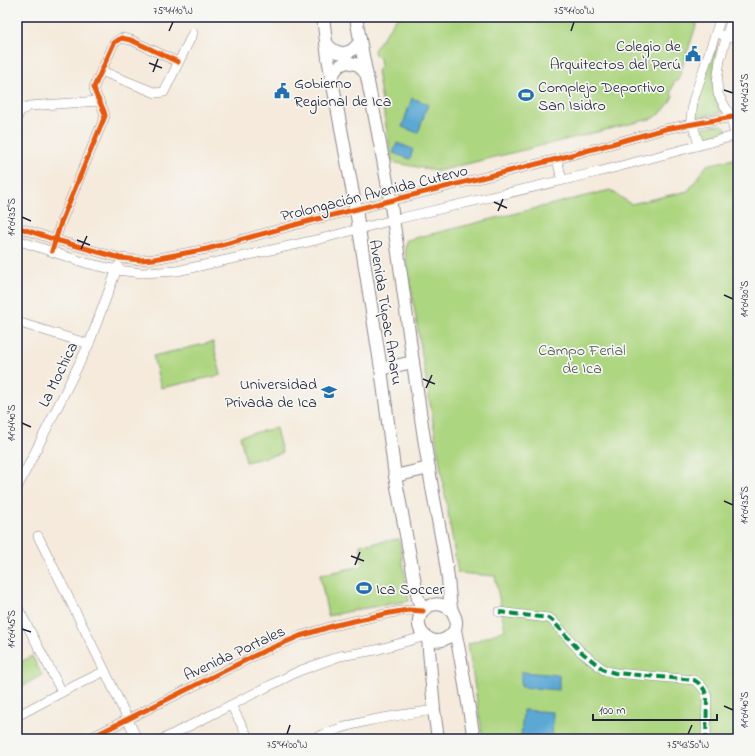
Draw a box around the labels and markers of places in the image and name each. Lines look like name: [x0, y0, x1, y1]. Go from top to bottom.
place label: Colegio de Arquitectos del Perú: [550, 35, 682, 77]
public building icon: Colegio de Arquitectos del Perú: [684, 45, 702, 63]
place label: Gobierno Regional de Ica: [294, 72, 391, 114]
place label: Complejo Deportivo San Isidro: [538, 76, 665, 118]
public building icon: Gobierno Regional de Ica: [273, 82, 291, 100]
sports icon: Complejo Deportivo San Isidro: [517, 86, 535, 104]
place label: Universidad Privada de Ica: [225, 373, 317, 415]
school or university icon: Universidad Privada de Ica: [320, 383, 338, 401]
place label: Ica Soccer: [376, 578, 444, 602]
sports icon: Ica Soccer: [355, 579, 373, 597]

